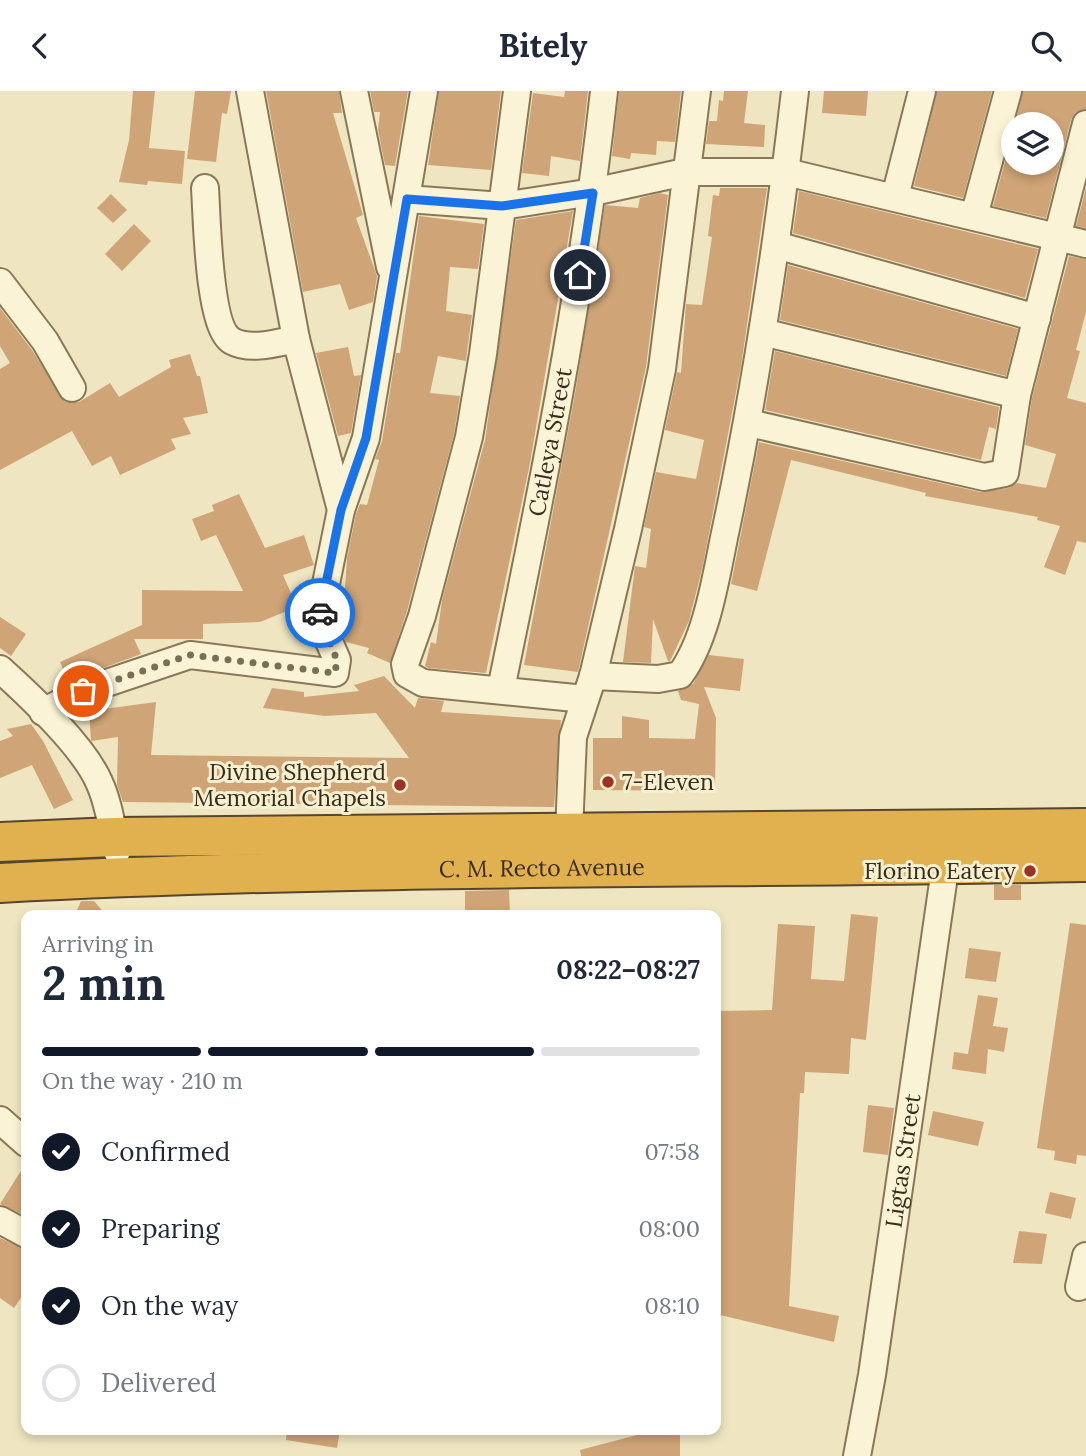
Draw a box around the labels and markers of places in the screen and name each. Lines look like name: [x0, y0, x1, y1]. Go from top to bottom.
pin: [550, 245, 610, 305]
pin: [53, 661, 113, 721]
place label: Divine Shepherd Memorial Chapels: [193, 757, 386, 812]
place label: 7-Eleven: [622, 767, 714, 796]
marker: 7-Eleven: [600, 774, 616, 790]
marker: Divine Shepherd Memorial Chapels: [392, 777, 408, 793]
place label: Florino Eatery: [864, 856, 1017, 885]
marker: Florino Eatery: [1022, 863, 1038, 879]

